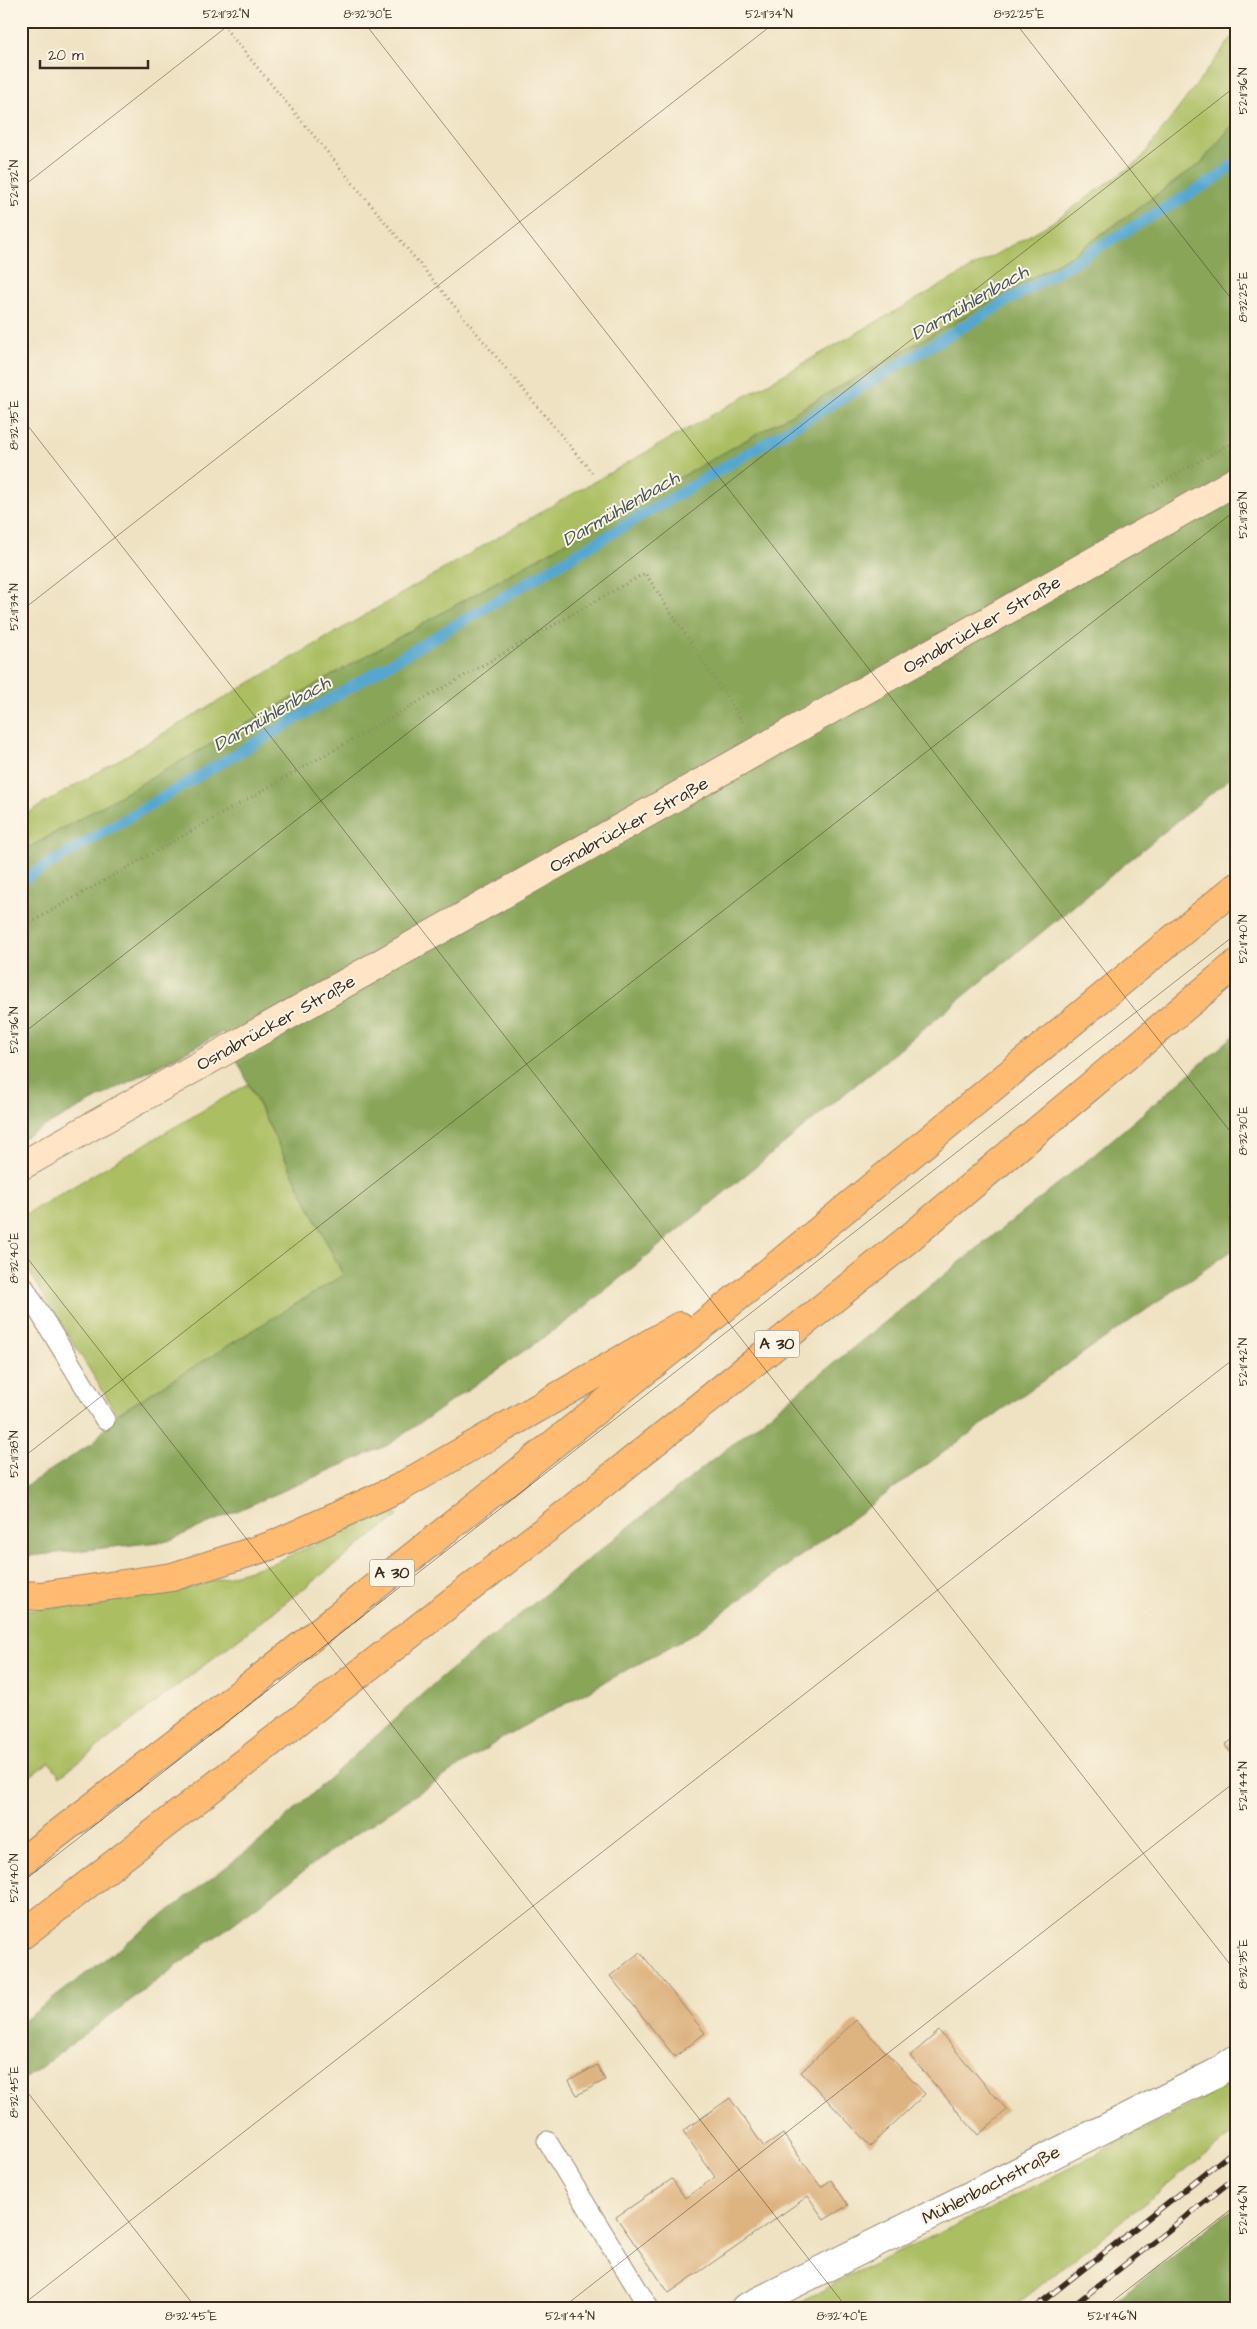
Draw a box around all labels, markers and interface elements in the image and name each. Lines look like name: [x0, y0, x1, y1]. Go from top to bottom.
text: 52°11'32"N: [203, 6, 250, 23]
text: 8°32'30"E: [344, 6, 392, 23]
text: 52°11'34"N: [745, 6, 793, 23]
text: 8°32'25"E: [994, 6, 1044, 23]
scale bar: [40, 38, 148, 70]
text: 20 m: [48, 45, 84, 66]
text: 52°11'36"N: [1235, 67, 1252, 115]
text: 52°11'32"N: [6, 159, 23, 206]
water label: Darmühlenbach: [907, 258, 1035, 347]
text: 8°32'25"E: [1235, 272, 1252, 322]
text: 8°32'35"E: [6, 400, 23, 450]
water label: Darmühlenbach: [558, 464, 686, 553]
text: 52°11'38"N: [1235, 491, 1252, 539]
street label: Osnabrücker Straße: [899, 569, 1066, 680]
text: 52°11'34"N: [6, 583, 23, 631]
water label: Darmühlenbach: [209, 669, 337, 758]
street label: Osnabrücker Straße: [545, 771, 713, 879]
text: 52°11'40"N: [1235, 914, 1252, 964]
street label: Osnabrücker Straße: [192, 969, 360, 1077]
text: 52°11'36"N: [6, 1006, 23, 1054]
text: 8°32'30"E: [1235, 1107, 1252, 1155]
text: 8°32'40"E: [6, 1232, 23, 1284]
road number: A 30: [754, 1330, 800, 1358]
text: 52°11'42"N: [1235, 1337, 1252, 1386]
text: 52°11'38"N: [6, 1430, 23, 1478]
road number: A 30: [370, 1560, 414, 1586]
text: 52°11'44"N: [1235, 1761, 1252, 1811]
text: 52°11'40"N: [6, 1853, 23, 1903]
text: 8°32'35"E: [1235, 1939, 1252, 1989]
text: 8°32'45"E: [6, 2066, 23, 2118]
street label: Mühlenbachstraße: [918, 2139, 1065, 2231]
text: 52°11'46"N: [1235, 2185, 1252, 2235]
text: 8°32'45"E: [165, 2308, 217, 2325]
text: 52°11'44"N: [545, 2308, 595, 2325]
text: 8°32'40"E: [816, 2308, 868, 2325]
text: 52°11'46"N: [1087, 2308, 1137, 2325]

